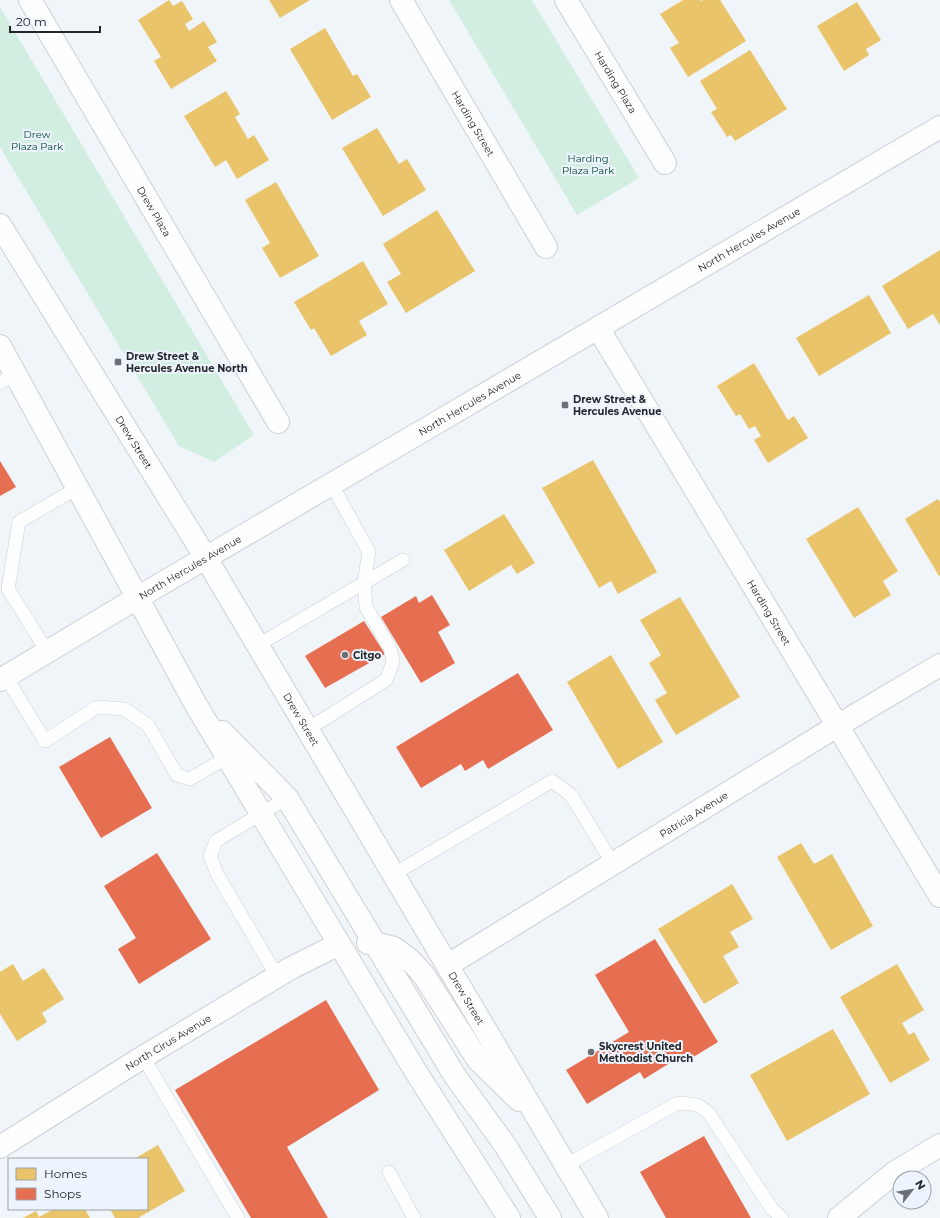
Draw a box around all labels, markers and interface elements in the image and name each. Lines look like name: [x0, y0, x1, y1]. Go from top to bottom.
scale bar: [10, 8, 100, 34]
text: 20 m: [16, 14, 47, 29]
street label: Harding Plaza: [592, 49, 639, 116]
street label: Harding Street: [449, 88, 497, 159]
park label: Drew Plaza Park: [11, 128, 63, 153]
park label: Harding Plaza Park: [562, 152, 614, 177]
street label: Drew Plaza: [134, 184, 174, 239]
street label: North Hercules Avenue: [696, 205, 803, 275]
place label: Drew Street & Hercules Avenue North: [126, 350, 248, 375]
marker: Drew Street & Hercules Avenue North: [113, 357, 123, 367]
street label: North Hercules Avenue: [416, 369, 523, 439]
place label: Drew Street & Hercules Avenue: [573, 393, 661, 418]
marker: Drew Street & Hercules Avenue: [560, 400, 570, 410]
street label: Drew Street: [112, 413, 155, 471]
street label: North Hercules Avenue: [137, 532, 244, 602]
street label: Harding Street: [744, 578, 793, 648]
place label: Citgo: [353, 649, 381, 662]
marker: Citgo: [340, 650, 350, 660]
street label: Drew Street: [280, 690, 322, 749]
street label: Patricia Avenue: [657, 789, 730, 841]
street label: Drew Street: [445, 969, 487, 1027]
street label: North Cirus Avenue: [123, 1012, 213, 1074]
place label: Skycrest United Methodist Church: [599, 1040, 693, 1065]
marker: Skycrest United Methodist Church: [586, 1047, 596, 1057]
legend: [8, 1158, 148, 1210]
text: Homes: [44, 1166, 87, 1181]
north arrow: [892, 1170, 932, 1210]
text: N: [912, 1177, 929, 1192]
text: Shops: [44, 1186, 81, 1201]

